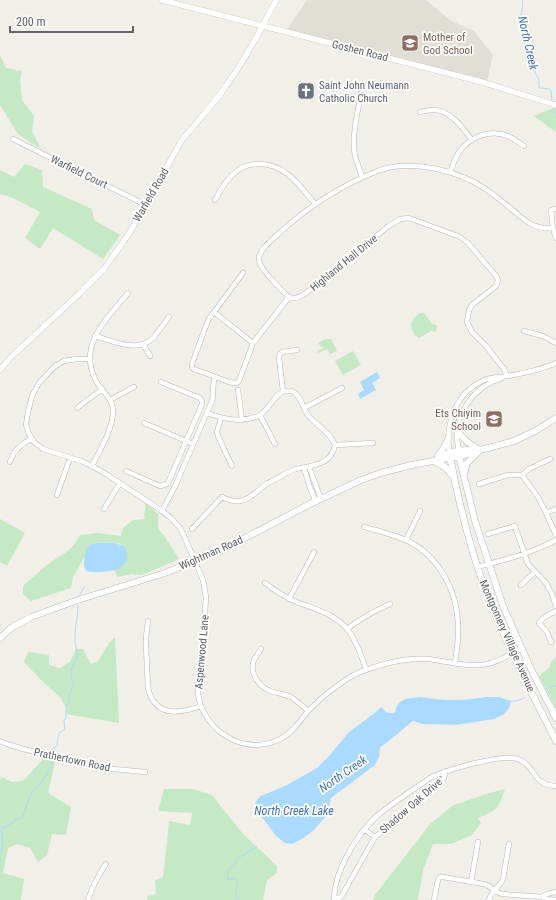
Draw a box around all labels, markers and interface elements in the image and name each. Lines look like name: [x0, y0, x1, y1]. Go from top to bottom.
scale bar: [10, 8, 133, 34]
text: 200 m: [16, 15, 46, 29]
water label: North Creek: [515, 15, 541, 72]
place label: Mother of God School: [423, 31, 473, 57]
school or university icon: Mother of God School: [400, 33, 420, 53]
street label: Goshen Road: [331, 38, 389, 64]
place label: Saint John Neumann Catholic Church: [319, 79, 409, 105]
church icon: Saint John Neumann Catholic Church: [296, 81, 316, 101]
street label: Warfield Court: [48, 153, 110, 191]
street label: Warfield Road: [130, 166, 172, 224]
street label: Highland Hall Drive: [308, 232, 380, 294]
place label: Ets Chiyim School: [435, 407, 481, 433]
school or university icon: Ets Chiyim School: [484, 409, 504, 429]
street label: Wightman Road: [177, 533, 245, 573]
street label: Montgomery Village Avenue: [476, 578, 538, 694]
street label: Aspenwood Lane: [192, 614, 212, 690]
street label: Prathertown Road: [33, 746, 111, 774]
water label: North Creek: [317, 752, 370, 795]
street label: Shadow Oak Drive: [377, 775, 445, 837]
water label: North Creek Lake: [254, 804, 334, 818]

